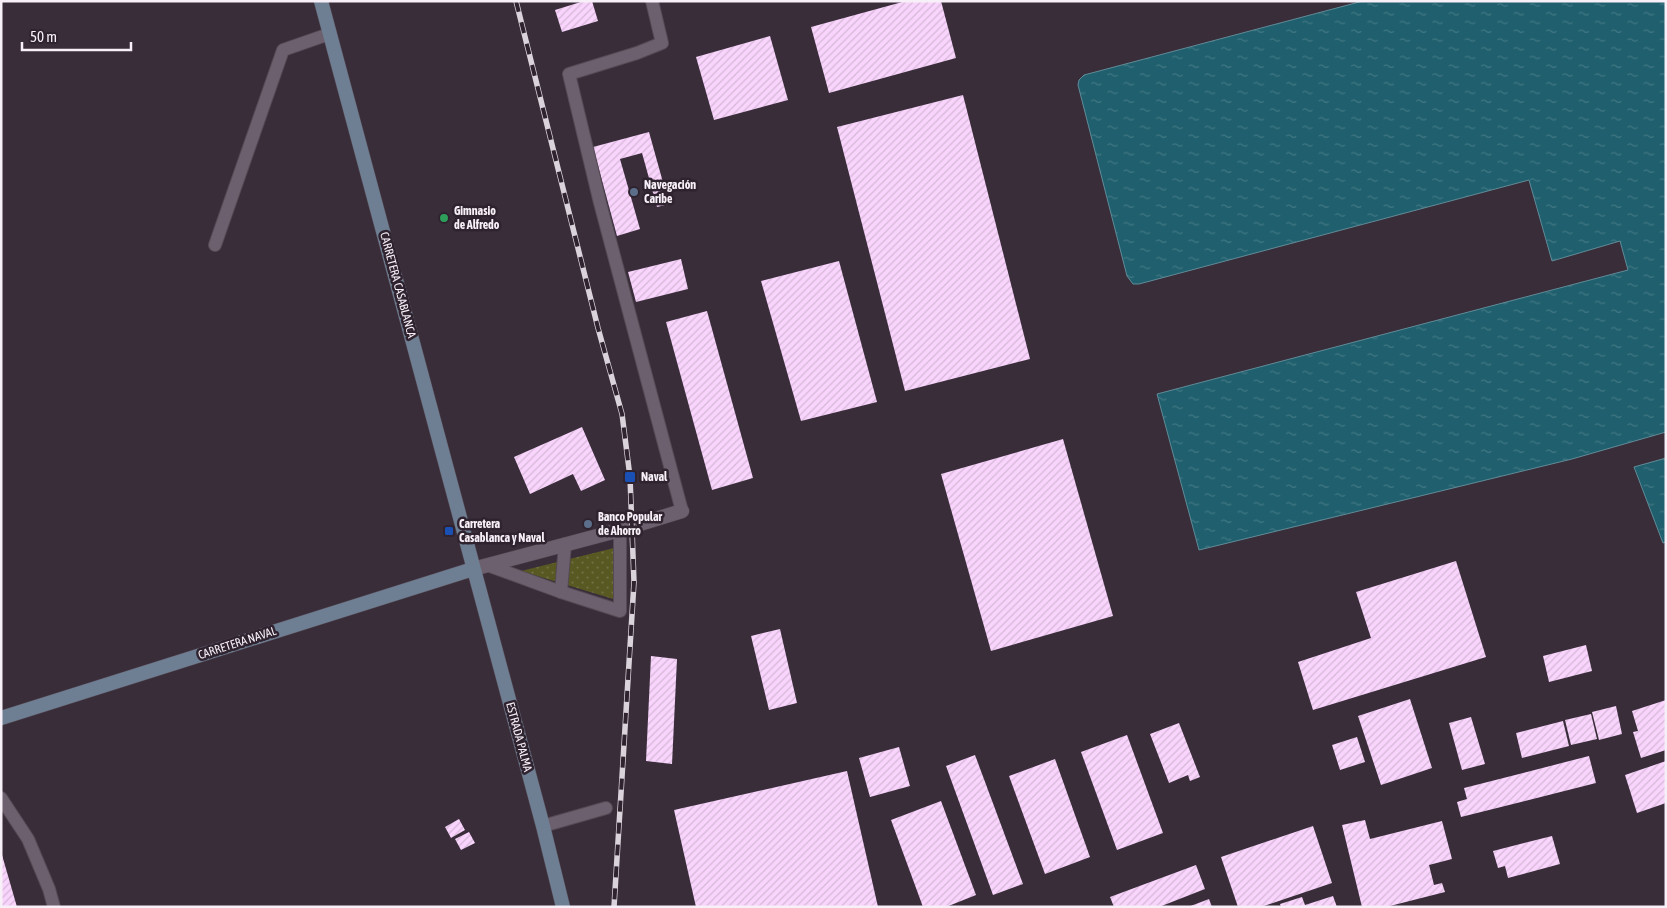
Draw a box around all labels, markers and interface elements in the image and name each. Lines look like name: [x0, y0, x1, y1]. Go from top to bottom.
scale bar: [22, 20, 131, 52]
text: 50 m: [30, 28, 57, 45]
place label: Navegación Caribe: [644, 178, 696, 206]
marker: Navegación Caribe: [628, 186, 640, 198]
place label: Gimnasio de Alfredo: [454, 204, 500, 232]
marker: Gimnasio de Alfredo: [438, 212, 450, 224]
street label: CARRETERA CASABLANCA: [377, 231, 419, 340]
marker: Naval: [623, 470, 637, 484]
place label: Naval: [641, 470, 668, 484]
place label: Banco Popular de Ahorro: [598, 510, 662, 538]
place label: Carretera Casablanca y Naval: [459, 517, 545, 545]
marker: Banco Popular de Ahorro: [582, 518, 594, 530]
marker: Carretera Casablanca y Naval: [443, 525, 455, 537]
street label: CARRETERA NAVAL: [196, 624, 278, 662]
street label: ESTRADA PALMA: [503, 701, 535, 773]

